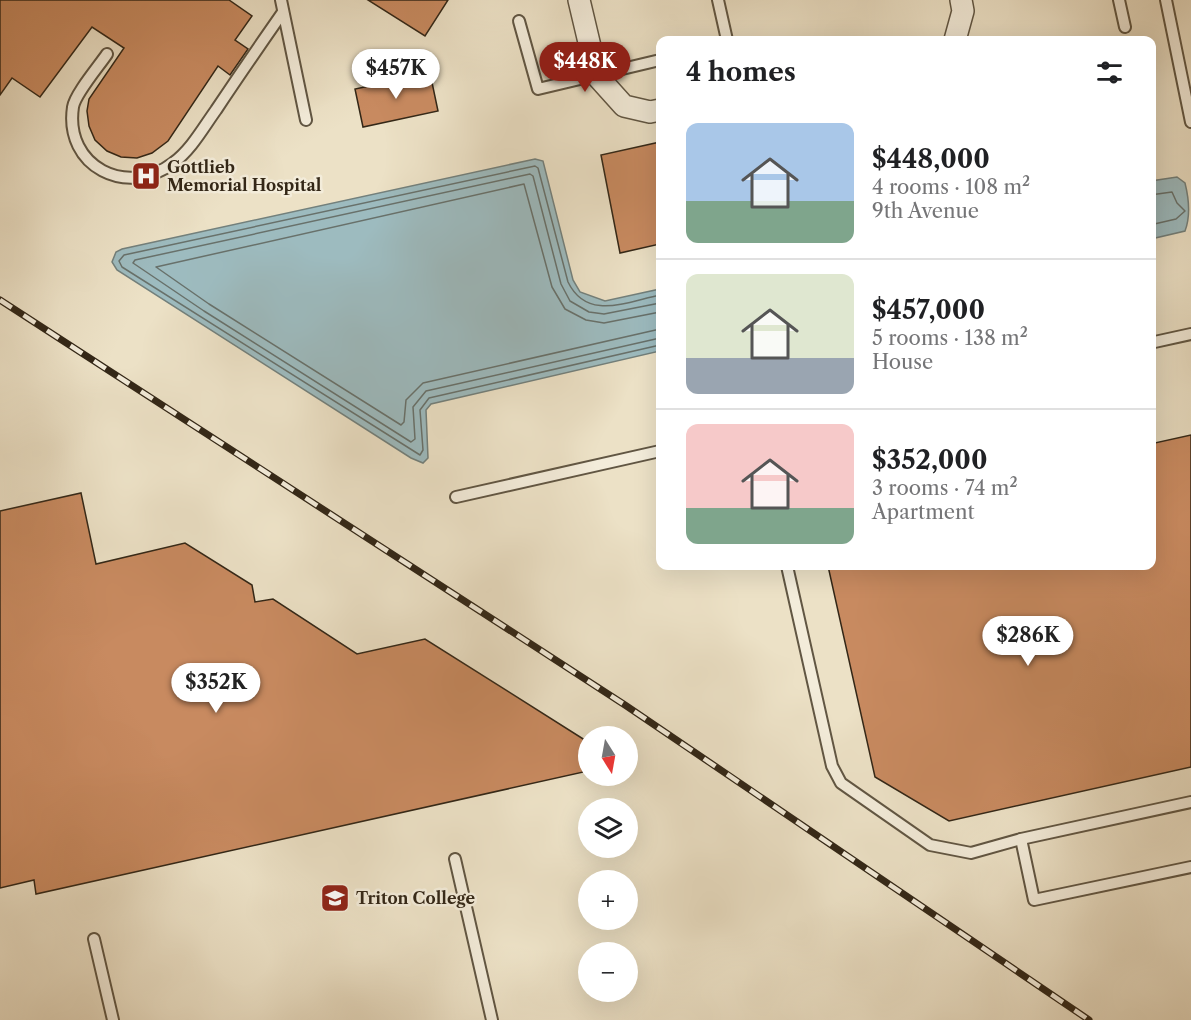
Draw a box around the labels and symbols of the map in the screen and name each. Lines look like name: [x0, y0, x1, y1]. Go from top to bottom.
pin: $448K: [543, 42, 627, 93]
pin: $457K: [354, 49, 438, 100]
place label: Gottlieb Memorial Hospital: [167, 157, 322, 195]
hospital icon: Gottlieb Memorial Hospital: [130, 160, 162, 192]
pin: $286K: [986, 616, 1070, 667]
pin: $352K: [174, 663, 258, 714]
north arrow: [578, 726, 638, 786]
school or university icon: Triton College: [319, 882, 351, 914]
place label: Triton College: [356, 888, 476, 908]

